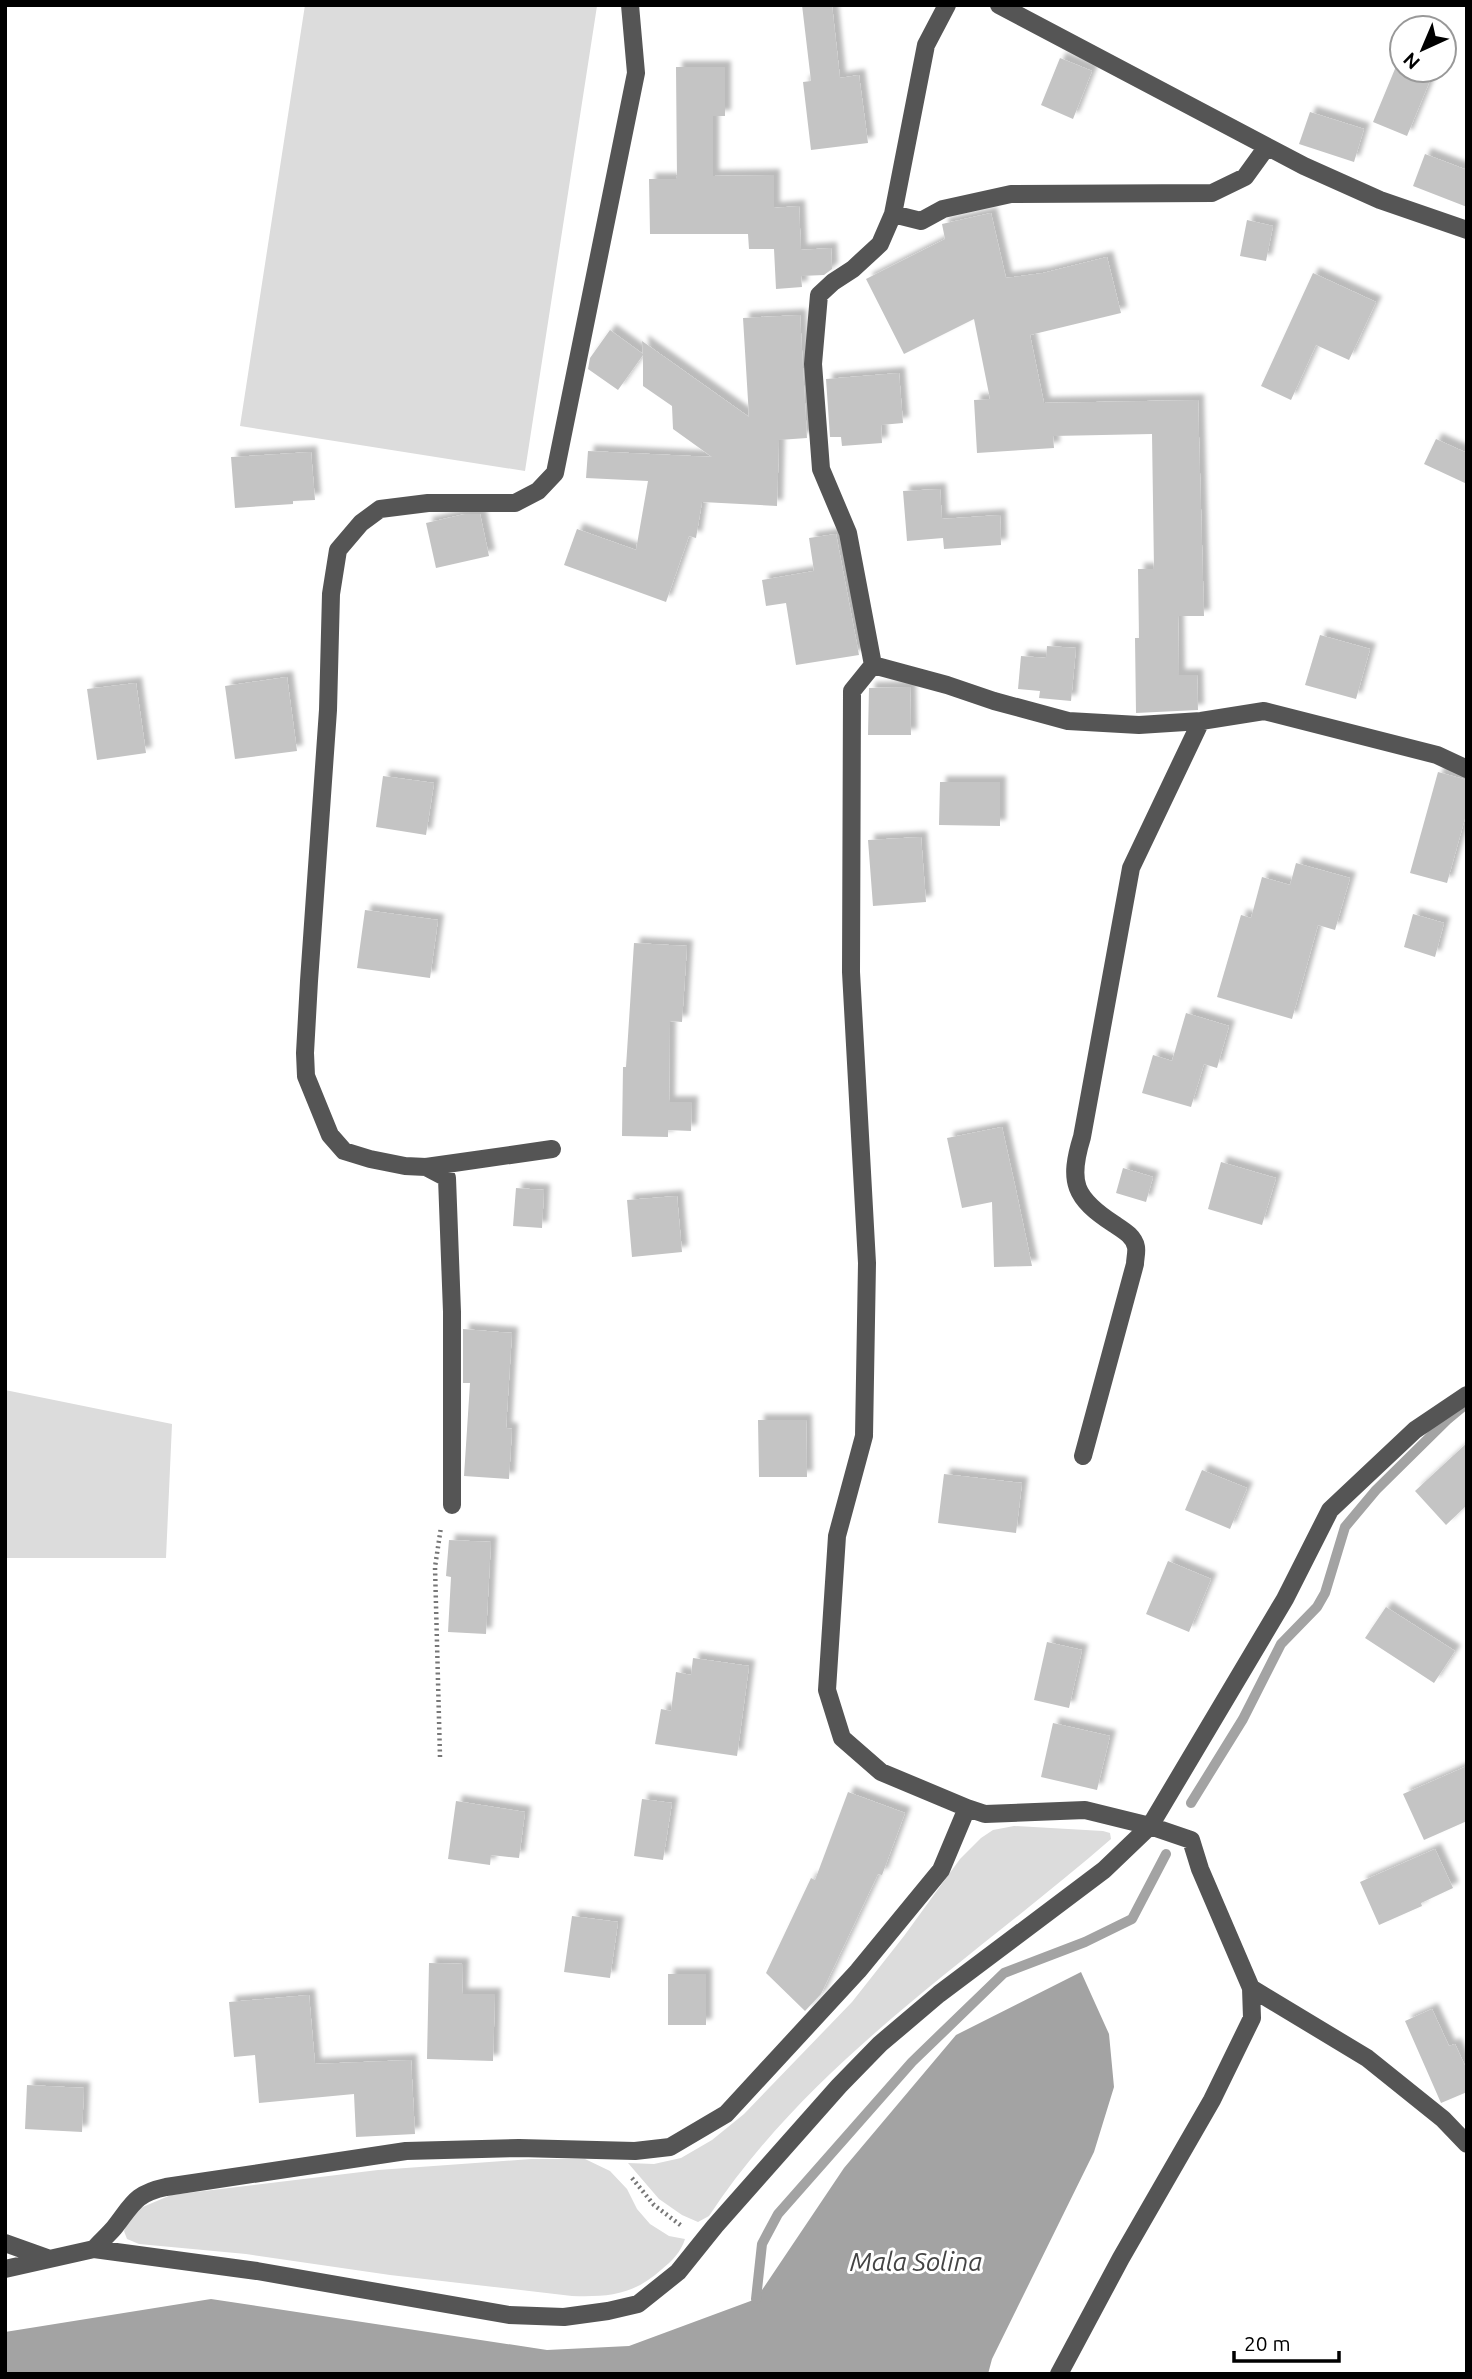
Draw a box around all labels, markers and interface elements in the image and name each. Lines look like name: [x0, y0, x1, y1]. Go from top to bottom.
north arrow: [1388, 14, 1458, 84]
text: N: [1398, 48, 1424, 74]
water label: Mala Solina: [850, 2247, 982, 2276]
scale bar: [1234, 2320, 1339, 2364]
text: 20 m: [1244, 2331, 1291, 2355]

